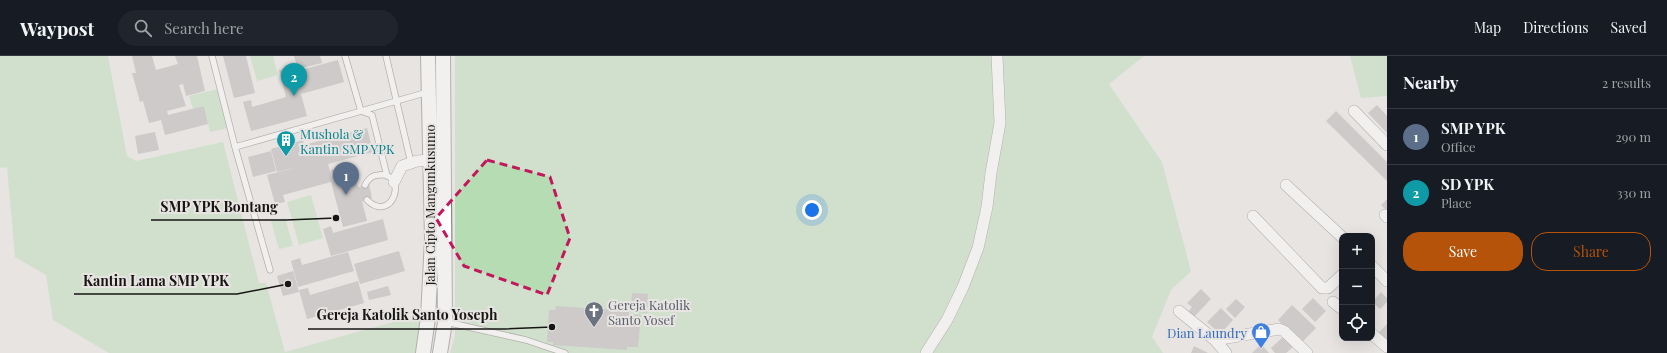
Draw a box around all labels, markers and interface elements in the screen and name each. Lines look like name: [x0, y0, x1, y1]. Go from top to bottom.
search box: [118, 10, 398, 46]
text: Waypost: [20, 15, 94, 41]
icon: search: [132, 17, 154, 39]
text: Search here: [164, 18, 244, 38]
text: Map: [1474, 18, 1501, 37]
text: Directions: [1523, 18, 1589, 37]
text: Saved: [1611, 18, 1647, 37]
pin: 2: [281, 63, 307, 96]
text: Nearby: [1403, 71, 1458, 93]
text: 2 results: [1602, 74, 1651, 91]
text: SMP YPK: [1441, 118, 1505, 138]
street label: Jalan Cipto Mangunkusumo: [421, 124, 438, 287]
place label: Mushola & Kantin SMP YPK: [300, 125, 395, 157]
text: 1: [1414, 128, 1418, 145]
text: 290 m: [1616, 128, 1651, 145]
building icon: Mushola & Kantin SMP YPK: [275, 129, 297, 157]
text: Office: [1441, 138, 1476, 155]
pin: 1: [333, 162, 359, 195]
text: SD YPK: [1441, 174, 1494, 194]
text: 2: [1413, 184, 1419, 201]
text: 330 m: [1617, 184, 1651, 201]
callout: SMP YPK Bontang: [151, 194, 286, 220]
text: Place: [1441, 194, 1472, 211]
text: SMP YPK Bontang: [160, 197, 278, 216]
your location: [802, 200, 822, 220]
button: Save: [1403, 232, 1523, 271]
button: Share: [1531, 232, 1651, 271]
map controls: [1339, 233, 1375, 341]
button: +: [1339, 233, 1375, 269]
callout: Kantin Lama SMP YPK: [74, 268, 237, 294]
button: −: [1339, 269, 1375, 305]
text: Kantin Lama SMP YPK: [83, 271, 230, 290]
place label: Gereja Katolik Santo Yosef: [608, 296, 691, 328]
church icon: Gereja Katolik Santo Yosef: [583, 300, 605, 328]
callout: Gereja Katolik Santo Yoseph: [308, 303, 505, 329]
text: Gereja Katolik Santo Yoseph: [317, 305, 498, 324]
button: locate: [1339, 305, 1375, 341]
shop icon: Dian Laundry: [1250, 321, 1272, 349]
place label: Dian Laundry: [1167, 324, 1247, 341]

